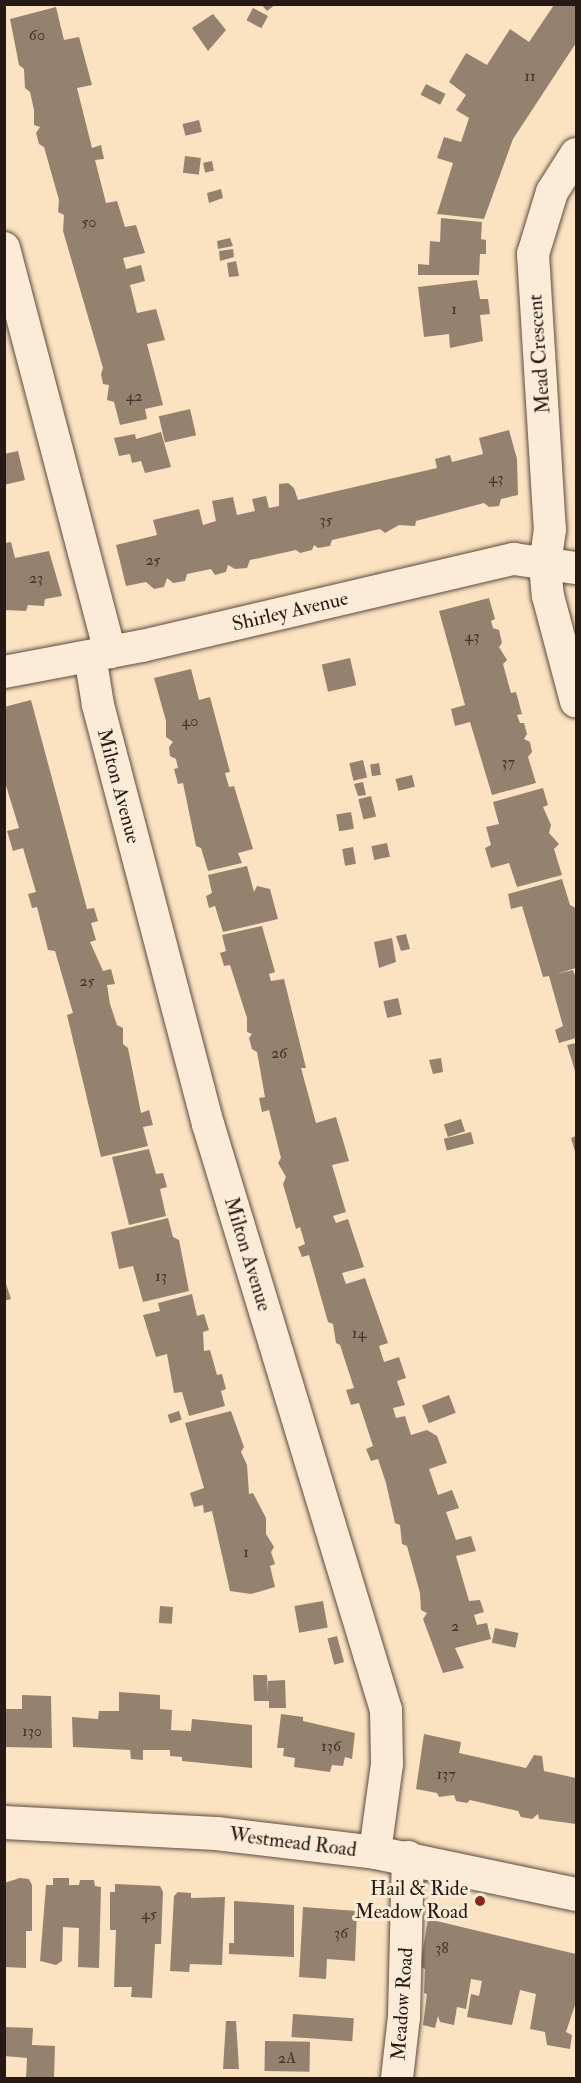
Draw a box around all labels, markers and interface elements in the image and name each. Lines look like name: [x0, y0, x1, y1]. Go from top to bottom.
house number: 60: [29, 25, 45, 45]
house number: 11: [524, 66, 536, 86]
house number: 50: [81, 212, 97, 232]
street label: Mead Crescent: [523, 293, 555, 415]
house number: 1: [451, 299, 457, 319]
house number: 42: [126, 386, 142, 406]
house number: 43: [489, 468, 503, 488]
house number: 35: [319, 510, 333, 530]
house number: 25: [145, 550, 161, 570]
house number: 23: [29, 568, 43, 588]
street label: Shirley Avenue: [230, 586, 350, 636]
house number: 43: [465, 626, 479, 646]
house number: 40: [182, 711, 198, 731]
street label: Milton Avenue: [92, 726, 146, 846]
house number: 37: [501, 752, 515, 772]
house number: 25: [79, 971, 95, 991]
house number: 26: [271, 1043, 287, 1063]
street label: Milton Avenue: [219, 1194, 277, 1314]
house number: 13: [155, 1266, 167, 1286]
house number: 14: [352, 1323, 366, 1343]
house number: 1: [243, 1542, 249, 1562]
house number: 2: [451, 1616, 459, 1636]
house number: 130: [22, 1721, 42, 1741]
house number: 136: [321, 1736, 341, 1756]
house number: 137: [436, 1764, 456, 1784]
street label: Westmead Road: [228, 1822, 358, 1862]
place label: Hail & Ride Meadow Road: [355, 1877, 468, 1924]
marker: Hail & Ride Meadow Road: [473, 1894, 487, 1908]
house number: 45: [141, 1904, 157, 1924]
house number: 36: [334, 1923, 348, 1943]
house number: 38: [435, 1938, 449, 1958]
street label: Meadow Road: [386, 1947, 418, 2061]
house number: 2A: [278, 2048, 296, 2068]

